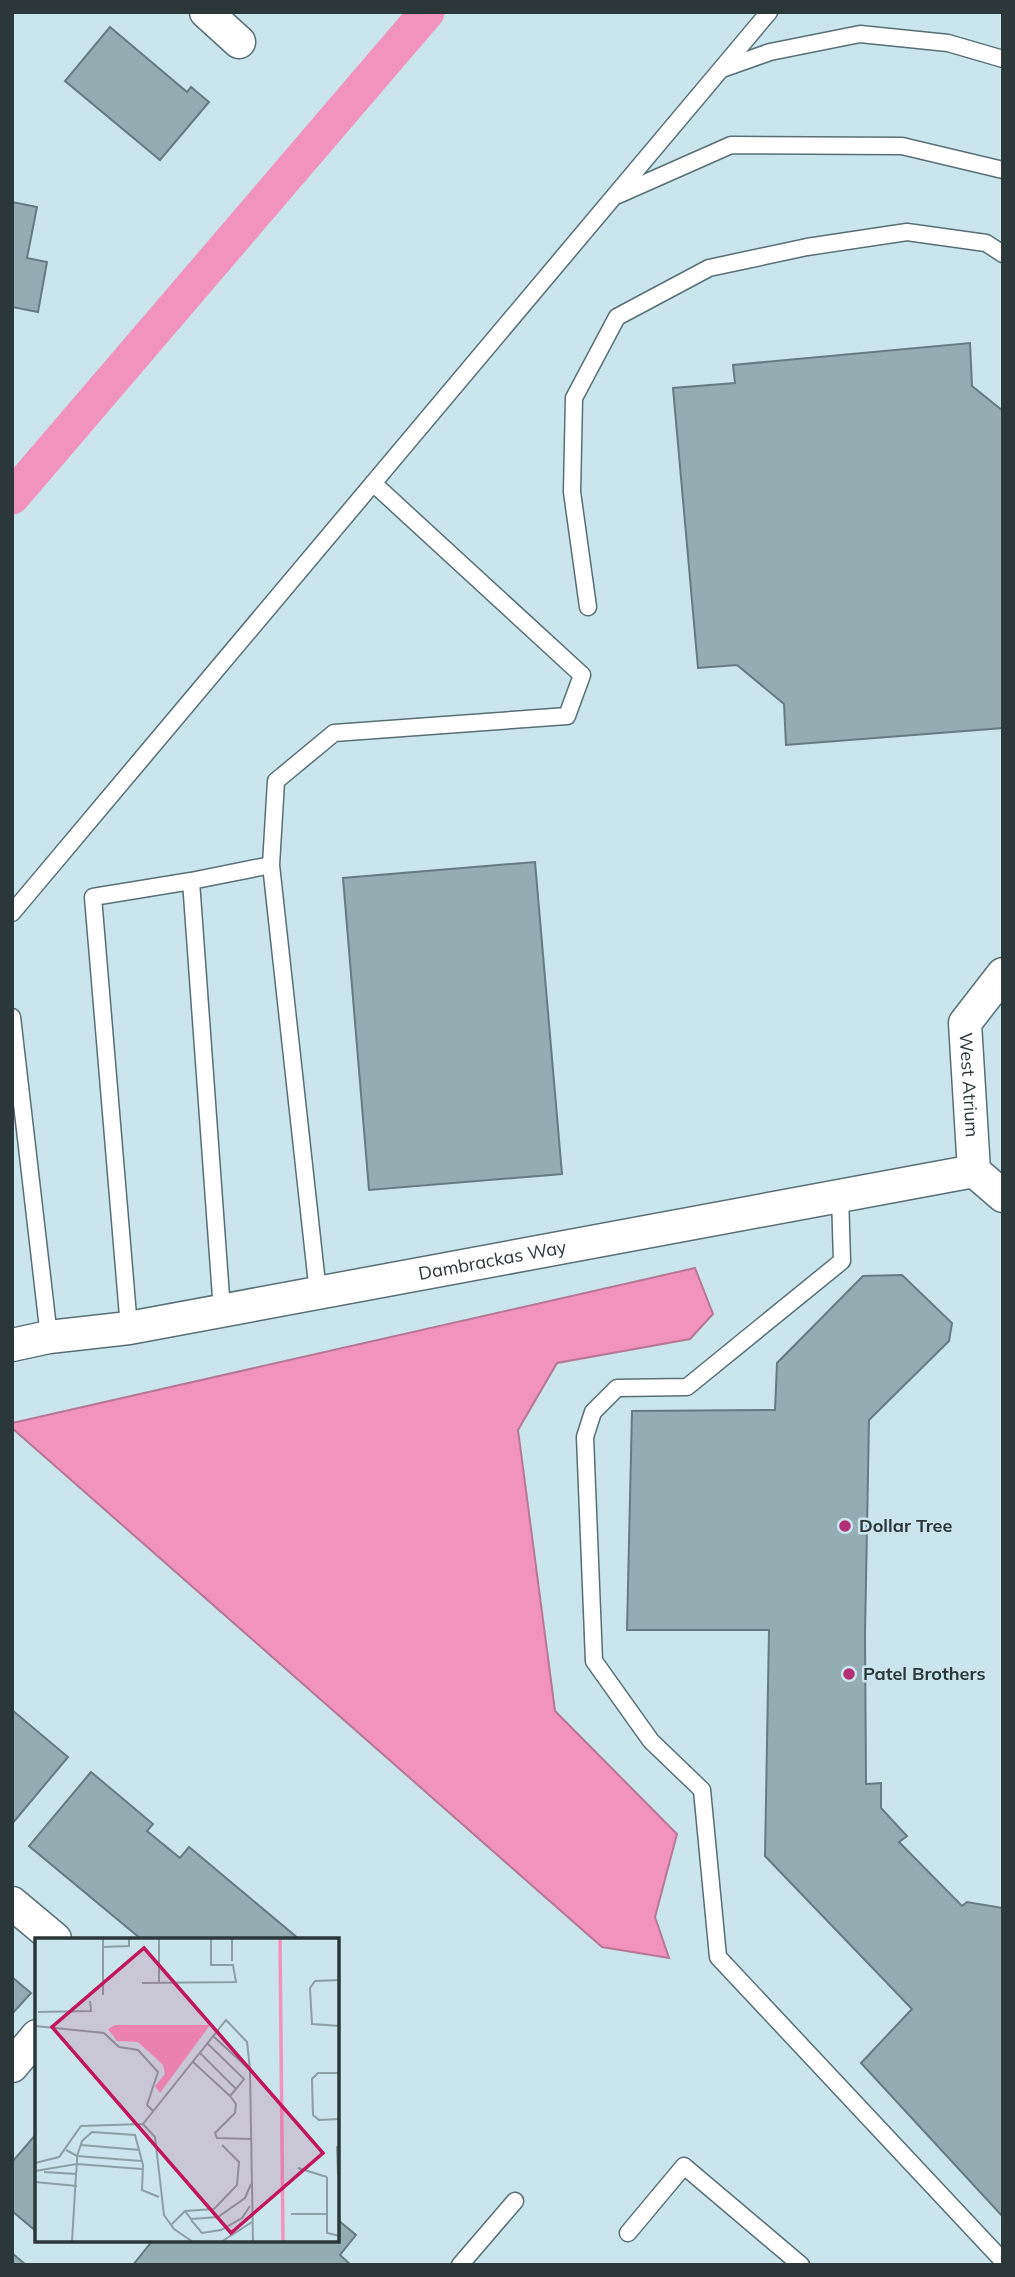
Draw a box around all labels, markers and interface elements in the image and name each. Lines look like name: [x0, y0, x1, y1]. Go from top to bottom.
street label: West Atrium: [955, 1032, 984, 1138]
street label: Dambrackas Way: [416, 1235, 569, 1285]
place label: Dollar Tree: [859, 1514, 952, 1537]
marker: Dollar Tree: [837, 1518, 853, 1534]
place label: Patel Brothers: [863, 1662, 985, 1685]
marker: Patel Brothers: [841, 1666, 857, 1682]
inset map: [35, 1938, 340, 2242]

